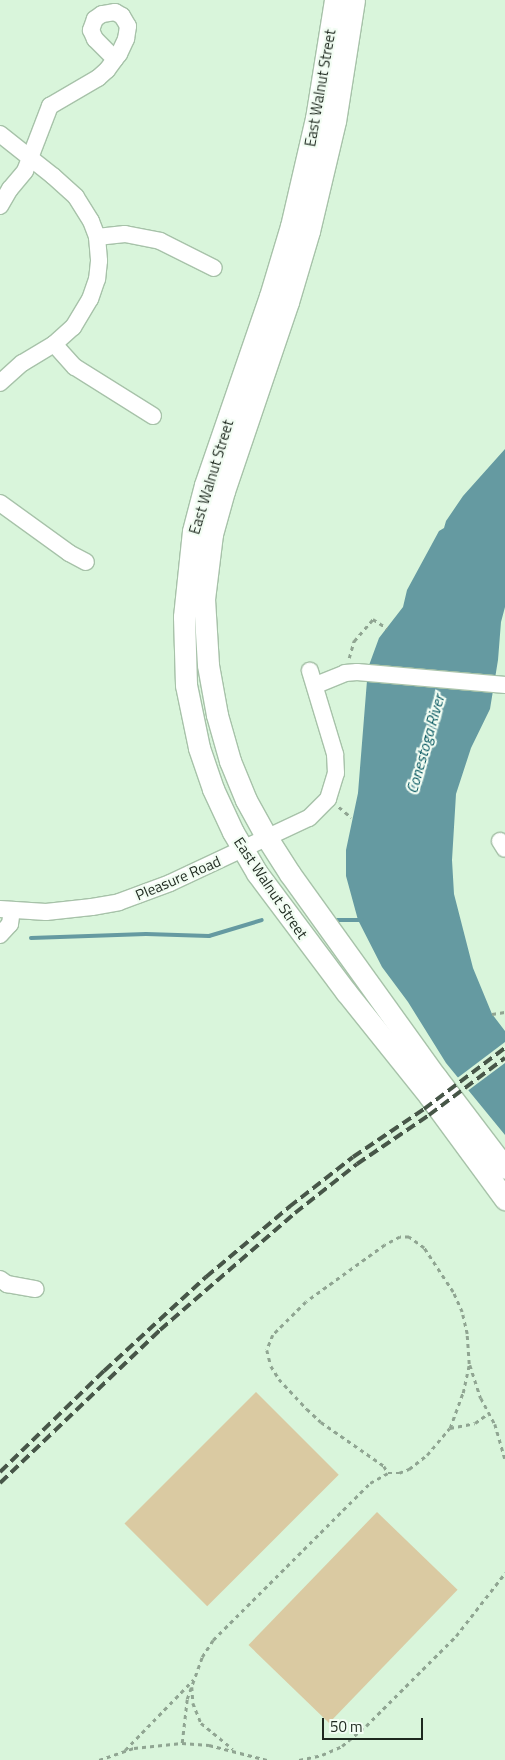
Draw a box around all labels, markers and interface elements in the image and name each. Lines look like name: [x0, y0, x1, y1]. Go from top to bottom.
street label: East Walnut Street: [301, 28, 339, 148]
street label: East Walnut Street: [185, 418, 237, 536]
water label: Conestoga River: [402, 692, 448, 796]
street label: East Walnut Street: [230, 834, 312, 942]
street label: Pleasure Road: [133, 852, 223, 904]
scale bar: [325, 1708, 426, 1740]
text: 50 m: [330, 1715, 363, 1738]

